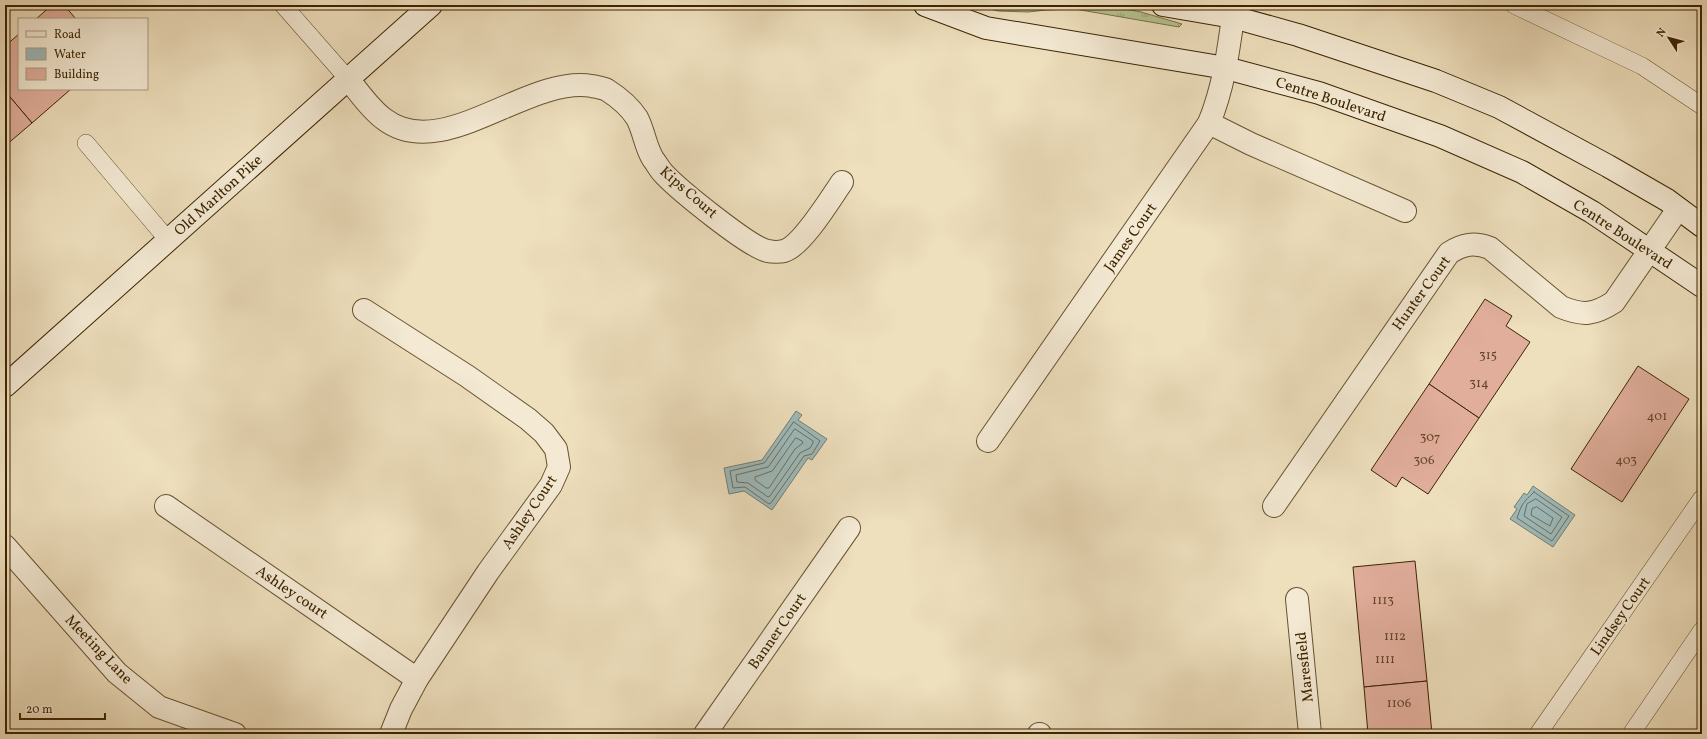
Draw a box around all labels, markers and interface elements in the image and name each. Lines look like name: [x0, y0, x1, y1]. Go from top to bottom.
legend: [18, 18, 148, 90]
north arrow: [1649, 18, 1689, 58]
text: N: [1654, 25, 1671, 41]
text: Road: [54, 27, 81, 43]
text: Water: [54, 47, 86, 63]
text: Building: [54, 67, 99, 83]
street label: Centre Boulevard: [1273, 73, 1388, 128]
street label: Old Marlton Pike: [170, 151, 268, 242]
street label: Kips Court: [655, 162, 722, 224]
street label: Centre Boulevard: [1568, 195, 1676, 275]
street label: James Court: [1100, 199, 1163, 277]
street label: Hunter Court: [1388, 252, 1457, 336]
house number: 315: [1479, 347, 1497, 365]
house number: 314: [1469, 375, 1489, 393]
house number: 401: [1647, 408, 1667, 426]
house number: 307: [1420, 429, 1440, 447]
house number: 306: [1414, 452, 1435, 470]
house number: 403: [1615, 452, 1637, 470]
street label: Ashley Court: [498, 471, 563, 554]
street label: Ashley court: [251, 561, 331, 625]
street label: Lindsey Court: [1586, 573, 1656, 661]
street label: Banner Court: [744, 589, 812, 674]
house number: 1113: [1372, 592, 1394, 610]
street label: Meeting Lane: [59, 611, 136, 689]
house number: 1112: [1384, 628, 1406, 646]
street label: Maresfield: [1291, 631, 1320, 703]
house number: 1111: [1375, 651, 1395, 669]
scale bar: [20, 695, 105, 721]
house number: 1106: [1387, 695, 1412, 713]
text: 20 m: [26, 702, 53, 718]

